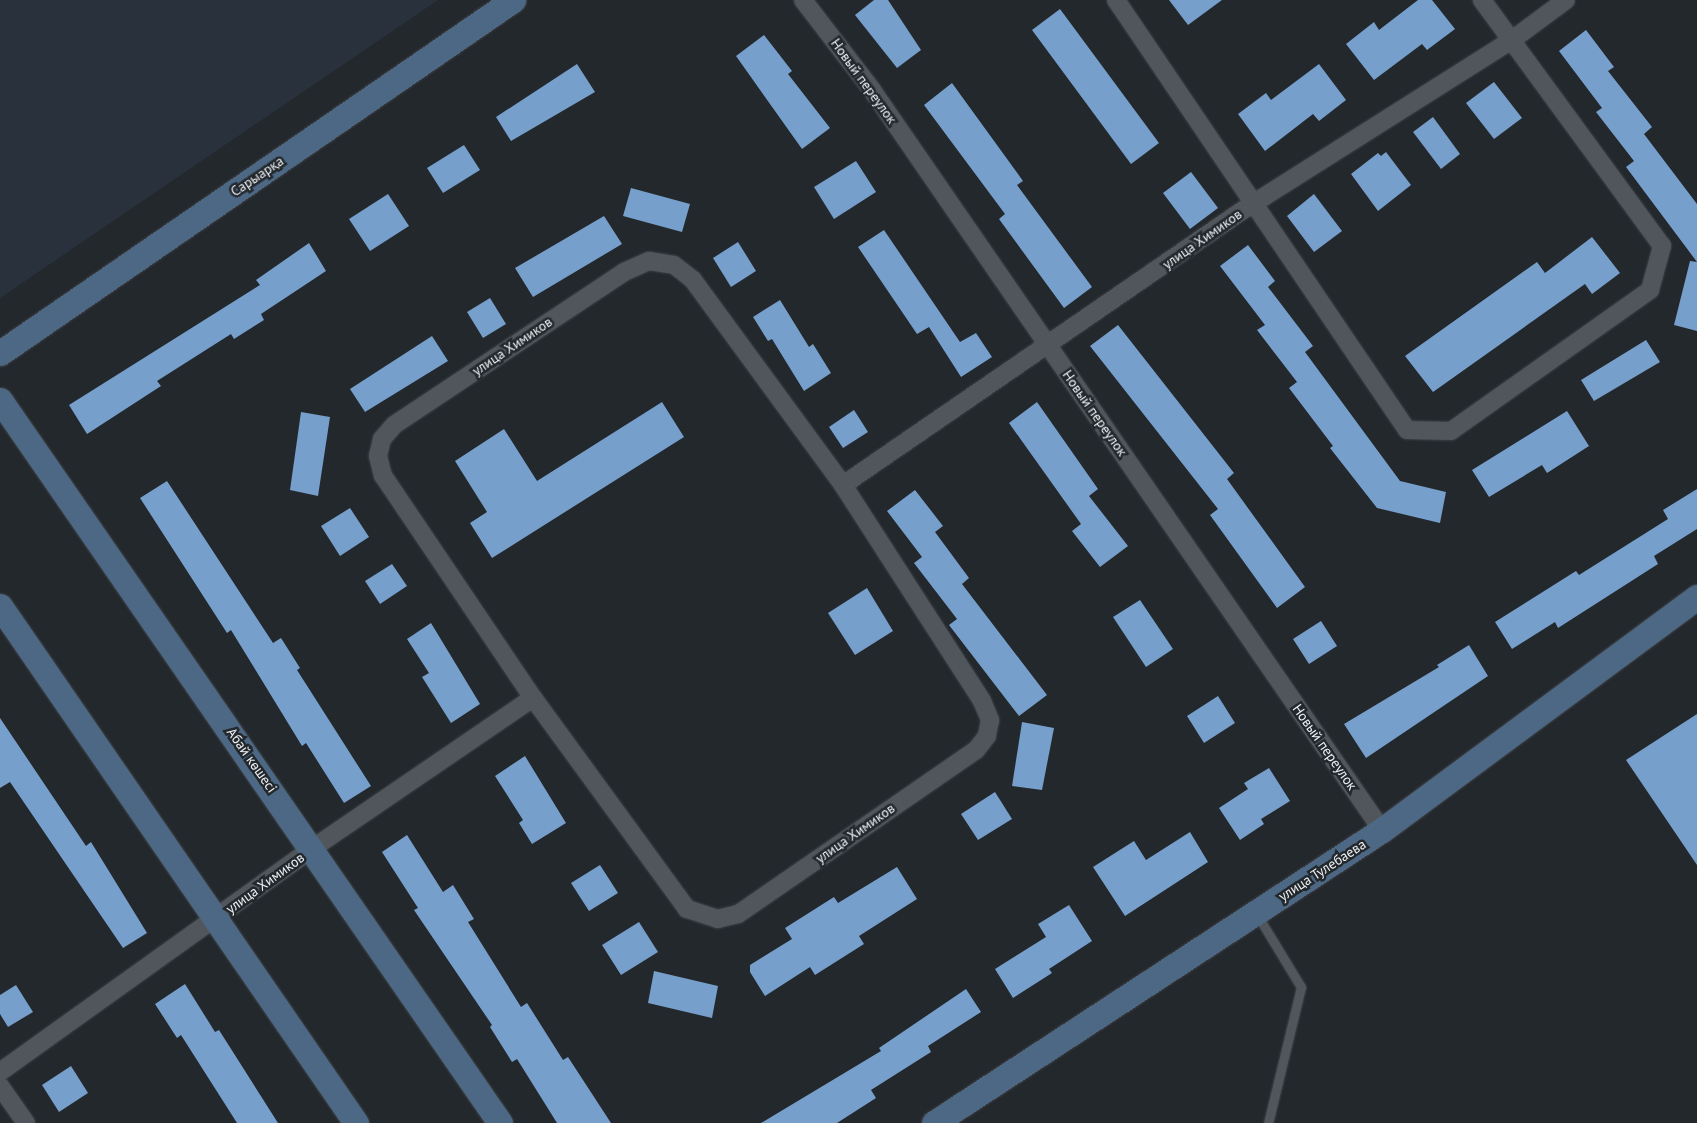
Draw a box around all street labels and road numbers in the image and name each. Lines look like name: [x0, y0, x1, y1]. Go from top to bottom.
street label: Новый переулок: [827, 35, 901, 127]
street label: Сарыарқа: [227, 152, 287, 200]
street label: улица Химиков: [1159, 205, 1245, 273]
street label: улица Химиков: [469, 313, 555, 379]
street label: Новый переулок: [1059, 367, 1131, 459]
street label: Новый переулок: [1289, 701, 1361, 793]
street label: Абай көшесі: [223, 724, 281, 796]
street label: улица Химиков: [812, 799, 898, 867]
street label: улица Тулебаева: [1275, 835, 1369, 905]
street label: улица Химиков: [222, 849, 308, 917]

